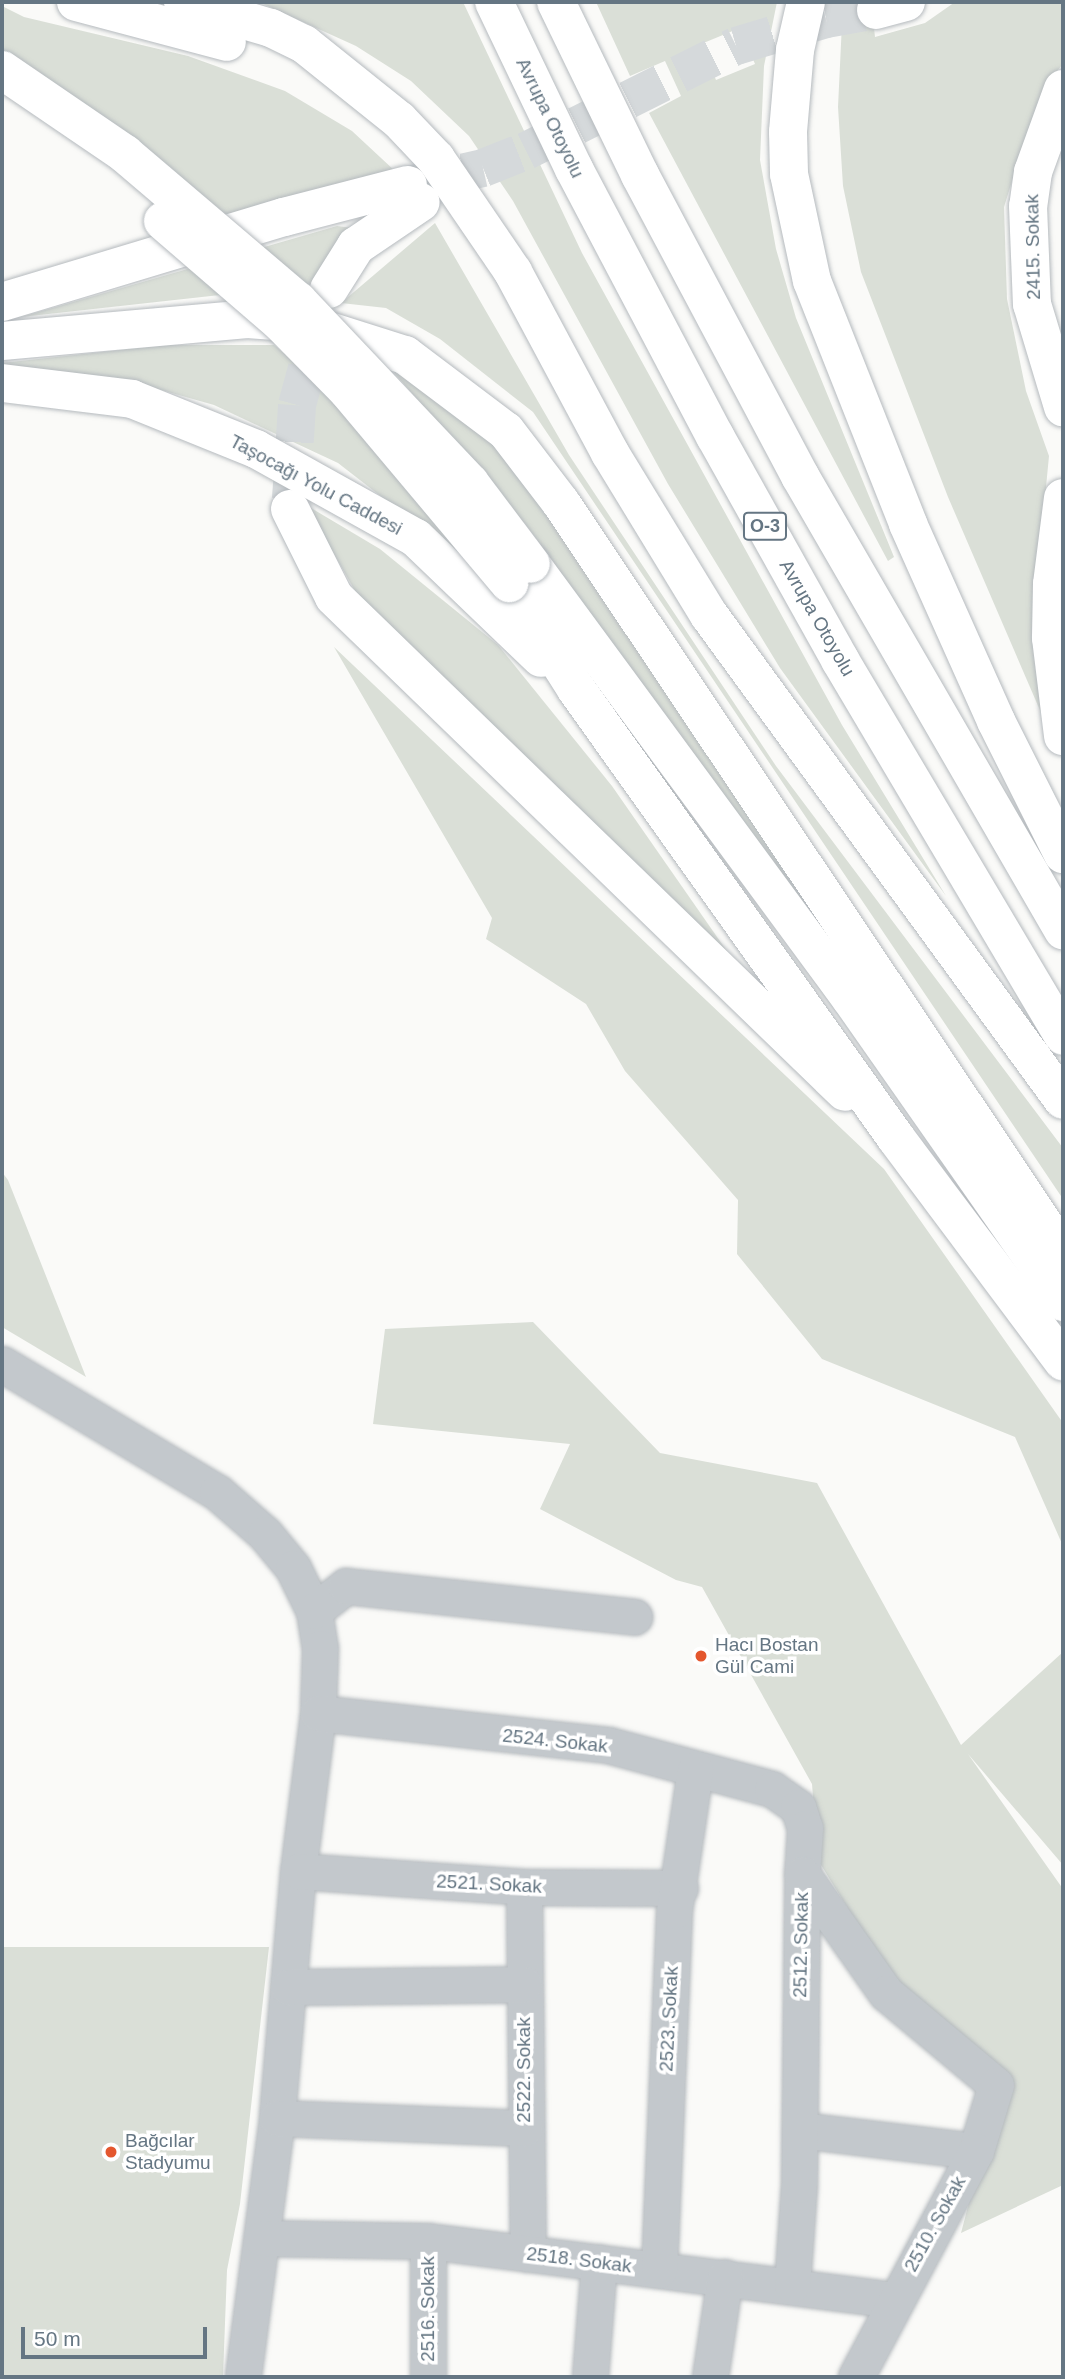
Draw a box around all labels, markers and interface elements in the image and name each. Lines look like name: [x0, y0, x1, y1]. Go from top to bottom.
street label: Avrupa Otoyolu: [511, 54, 589, 182]
street label: 2415. Sokak: [1021, 194, 1045, 300]
street label: Taşocağı Yolu Caddesi: [226, 430, 406, 540]
road number: O-3: [742, 512, 788, 540]
street label: Avrupa Otoyolu: [774, 556, 860, 680]
place label: Hacı Bostan Gül Cami: [715, 1634, 818, 1678]
marker: Hacı Bostan Gül Cami: [693, 1648, 709, 1664]
street label: 2524. Sokak: [501, 1724, 609, 1758]
street label: 2521. Sokak: [436, 1870, 542, 1898]
street label: 2512. Sokak: [789, 1892, 813, 1998]
street label: 2523. Sokak: [655, 1966, 683, 2072]
street label: 2522. Sokak: [513, 2017, 535, 2123]
place label: Bağcılar Stadyumu: [125, 2130, 211, 2174]
marker: Bağcılar Stadyumu: [103, 2144, 119, 2160]
street label: 2510. Sokak: [899, 2172, 971, 2276]
street label: 2518. Sokak: [525, 2242, 633, 2278]
street label: 2516. Sokak: [417, 2256, 439, 2362]
scale bar: [24, 2312, 210, 2356]
text: 50 m: [34, 2327, 81, 2350]

